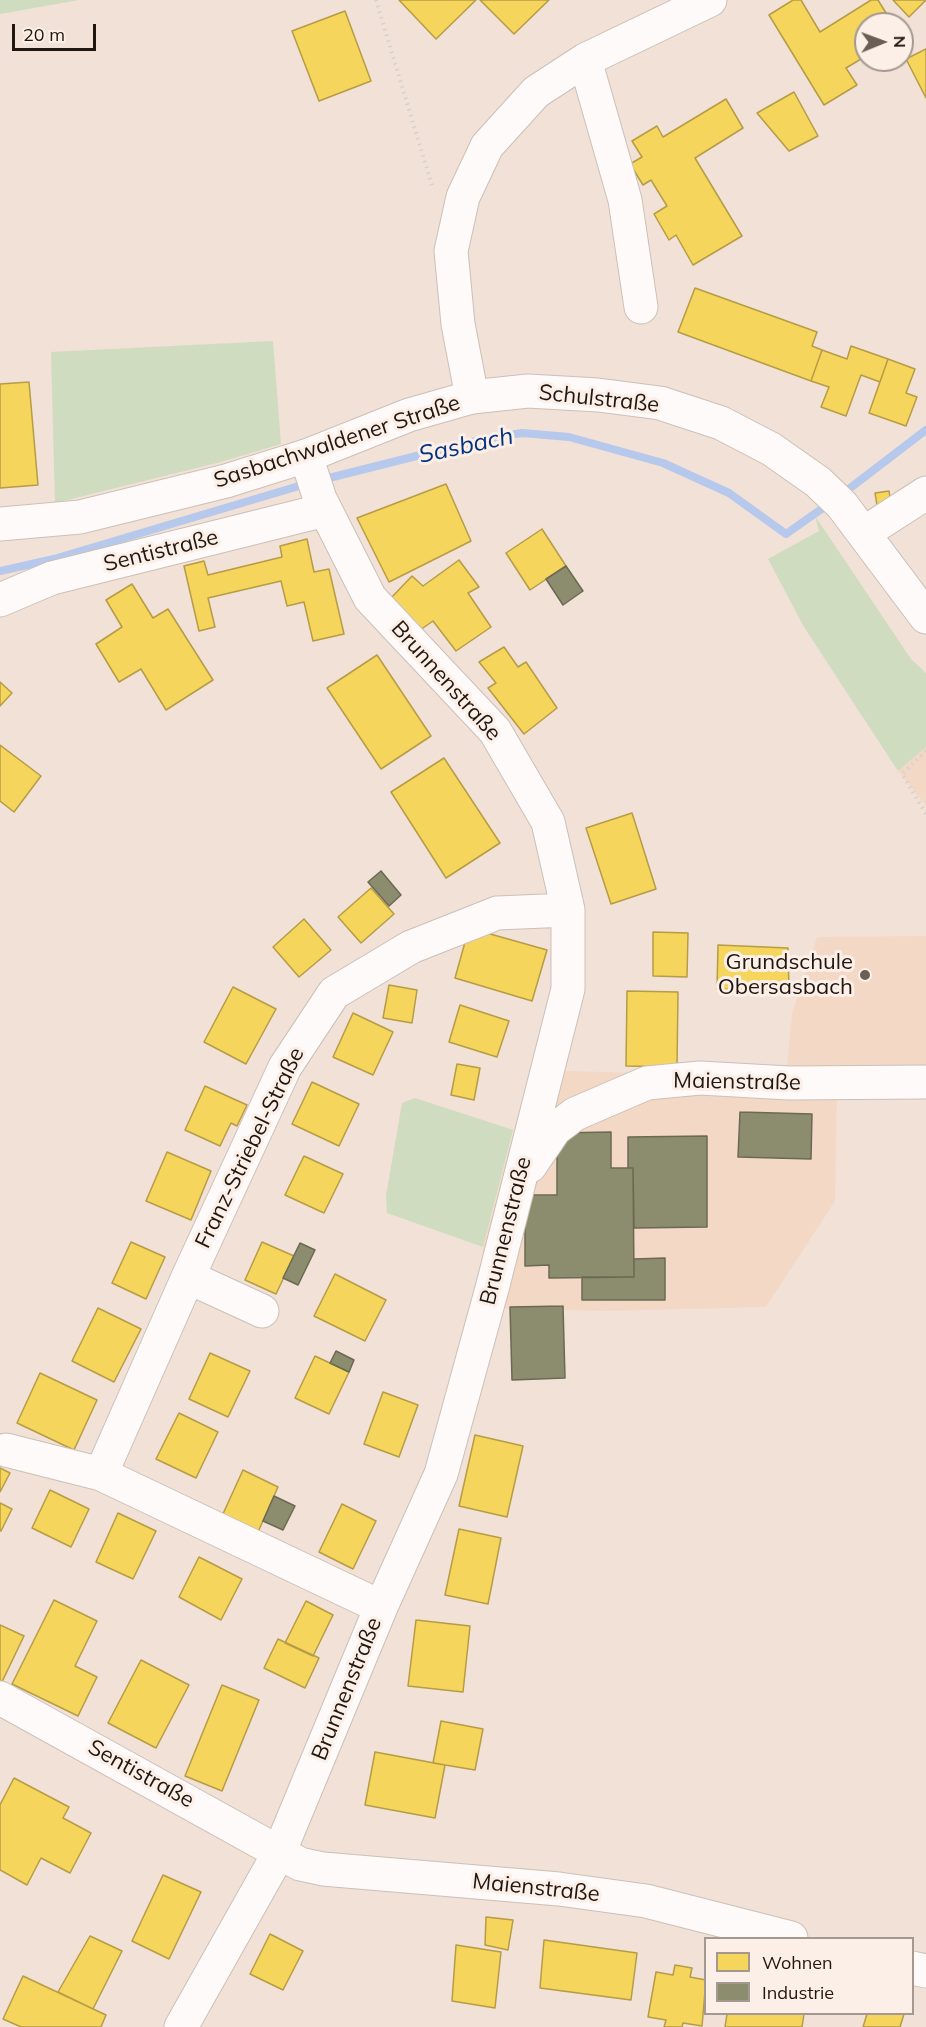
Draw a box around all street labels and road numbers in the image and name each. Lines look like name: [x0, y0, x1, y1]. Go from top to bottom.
street label: Schulstraße: [537, 380, 661, 418]
street label: Sasbachwaldener Straße: [211, 390, 463, 494]
street label: Sentistraße: [101, 524, 221, 578]
street label: Brunnenstraße: [385, 616, 507, 746]
street label: Franz-Striebel-Straße: [190, 1043, 310, 1253]
street label: Maienstraße: [673, 1068, 801, 1096]
street label: Brunnenstraße: [475, 1154, 537, 1308]
street label: Brunnenstraße: [306, 1614, 388, 1764]
street label: Sentistraße: [83, 1734, 199, 1814]
street label: Maienstraße: [471, 1868, 601, 1908]

